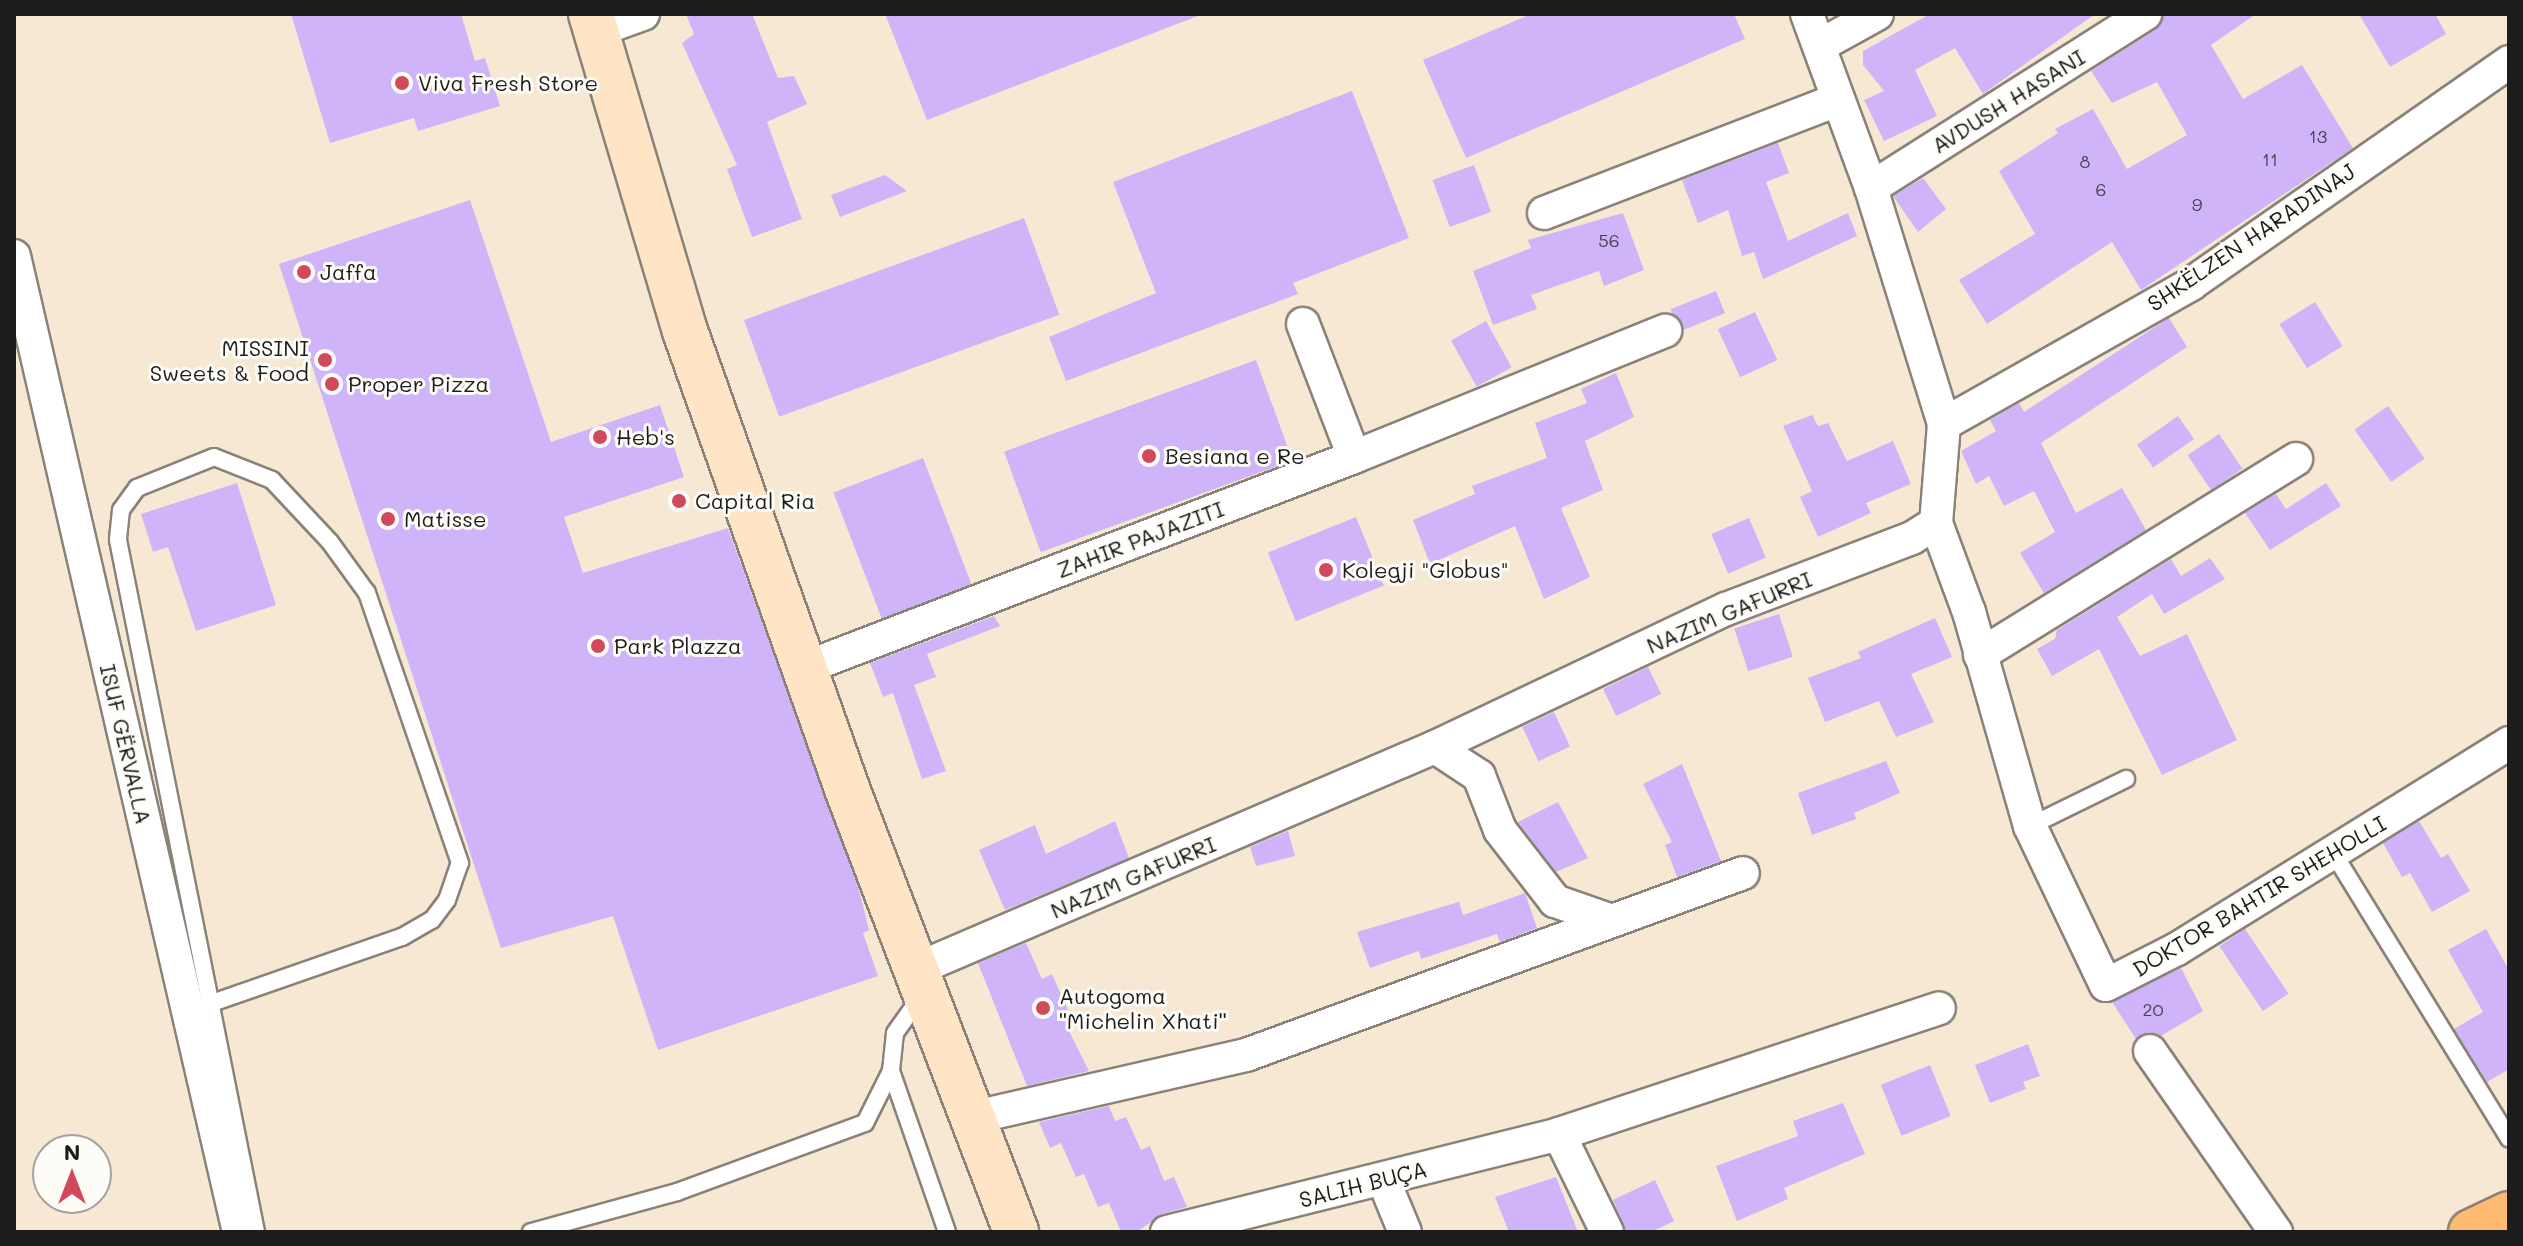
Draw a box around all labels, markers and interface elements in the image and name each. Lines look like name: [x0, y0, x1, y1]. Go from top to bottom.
street label: AVDUSH HASANI: [1927, 43, 2089, 159]
place label: Viva Fresh Store: [418, 70, 598, 96]
marker: Viva Fresh Store: [393, 74, 411, 92]
house number: 13: [2309, 125, 2327, 147]
house number: 11: [2262, 148, 2278, 170]
house number: 8: [2080, 150, 2090, 172]
street label: SHKËLZEN HARADINAJ: [2142, 158, 2360, 316]
house number: 6: [2096, 178, 2106, 200]
house number: 9: [2192, 193, 2202, 215]
house number: 56: [1598, 229, 1620, 251]
place label: Jaffa: [320, 259, 377, 285]
marker: Jaffa: [295, 263, 313, 281]
place label: MISSINI Sweets & Food: [150, 334, 309, 386]
marker: MISSINI Sweets & Food: [316, 351, 334, 369]
place label: Proper Pizza: [348, 371, 489, 397]
marker: Proper Pizza: [323, 375, 341, 393]
place label: Heb's: [616, 424, 675, 450]
marker: Heb's: [591, 428, 609, 446]
place label: Besiana e Re: [1165, 443, 1305, 469]
marker: Besiana e Re: [1140, 447, 1158, 465]
place label: Capital Ria: [695, 488, 815, 514]
marker: Capital Ria: [670, 492, 688, 510]
street label: ZAHIR PAJAZITI: [1053, 495, 1227, 583]
place label: Matisse: [404, 506, 487, 532]
marker: Matisse: [379, 510, 397, 528]
place label: Kolegji "Globus": [1342, 557, 1509, 583]
marker: Kolegji "Globus": [1317, 561, 1335, 579]
street label: NAZIM GAFURRI: [1642, 565, 1816, 659]
place label: Park Plazza: [614, 633, 742, 659]
marker: Park Plazza: [589, 637, 607, 655]
street label: ISUF GËRVALLA: [95, 661, 157, 827]
street label: DOKTOR BAHTIR SHEHOLLI: [2128, 810, 2390, 982]
street label: NAZIM GAFURRI: [1046, 830, 1220, 924]
place label: Autogoma ʺMichelin Xhatiʺ: [1059, 982, 1226, 1034]
house number: 20: [2142, 998, 2164, 1020]
marker: Autogoma ʺMichelin Xhatiʺ: [1034, 999, 1052, 1017]
north arrow: [32, 1134, 112, 1214]
text: N: [64, 1137, 80, 1166]
street label: SALIH BUÇA: [1296, 1155, 1430, 1213]

